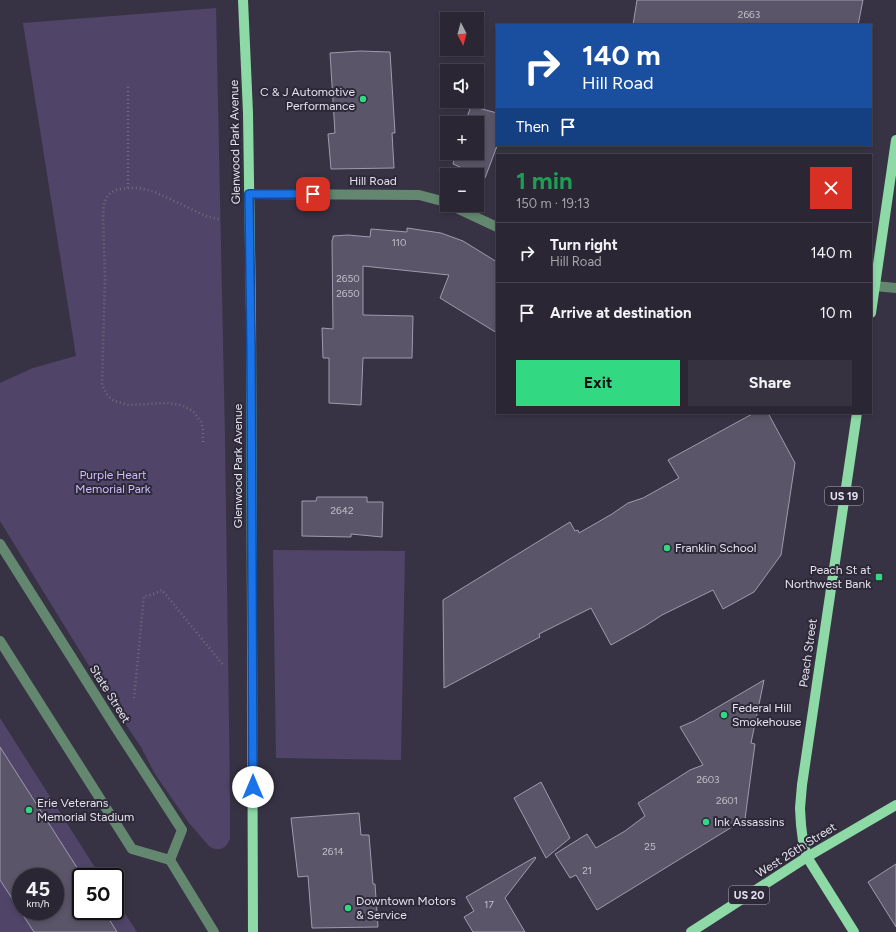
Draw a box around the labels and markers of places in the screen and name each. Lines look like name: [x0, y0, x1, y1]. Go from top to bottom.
place label: C & J Automotive Performance: [260, 85, 355, 113]
marker: C & J Automotive Performance: [358, 94, 368, 104]
pin: [296, 177, 330, 211]
place label: Franklin School: [675, 541, 756, 555]
marker: Franklin School: [662, 543, 672, 553]
place label: Peach St at Northwest Bank: [785, 563, 871, 591]
marker: Peach St at Northwest Bank: [874, 572, 884, 582]
place label: Federal Hill Smokehouse: [732, 701, 802, 729]
marker: Federal Hill Smokehouse: [719, 710, 729, 720]
place label: Erie Veterans Memorial Stadium: [37, 796, 134, 824]
marker: Erie Veterans Memorial Stadium: [24, 805, 34, 815]
place label: Ink Assassins: [714, 815, 785, 829]
marker: Ink Assassins: [701, 817, 711, 827]
place label: Downtown Motors & Service: [356, 894, 456, 922]
marker: Downtown Motors & Service: [343, 903, 353, 913]

